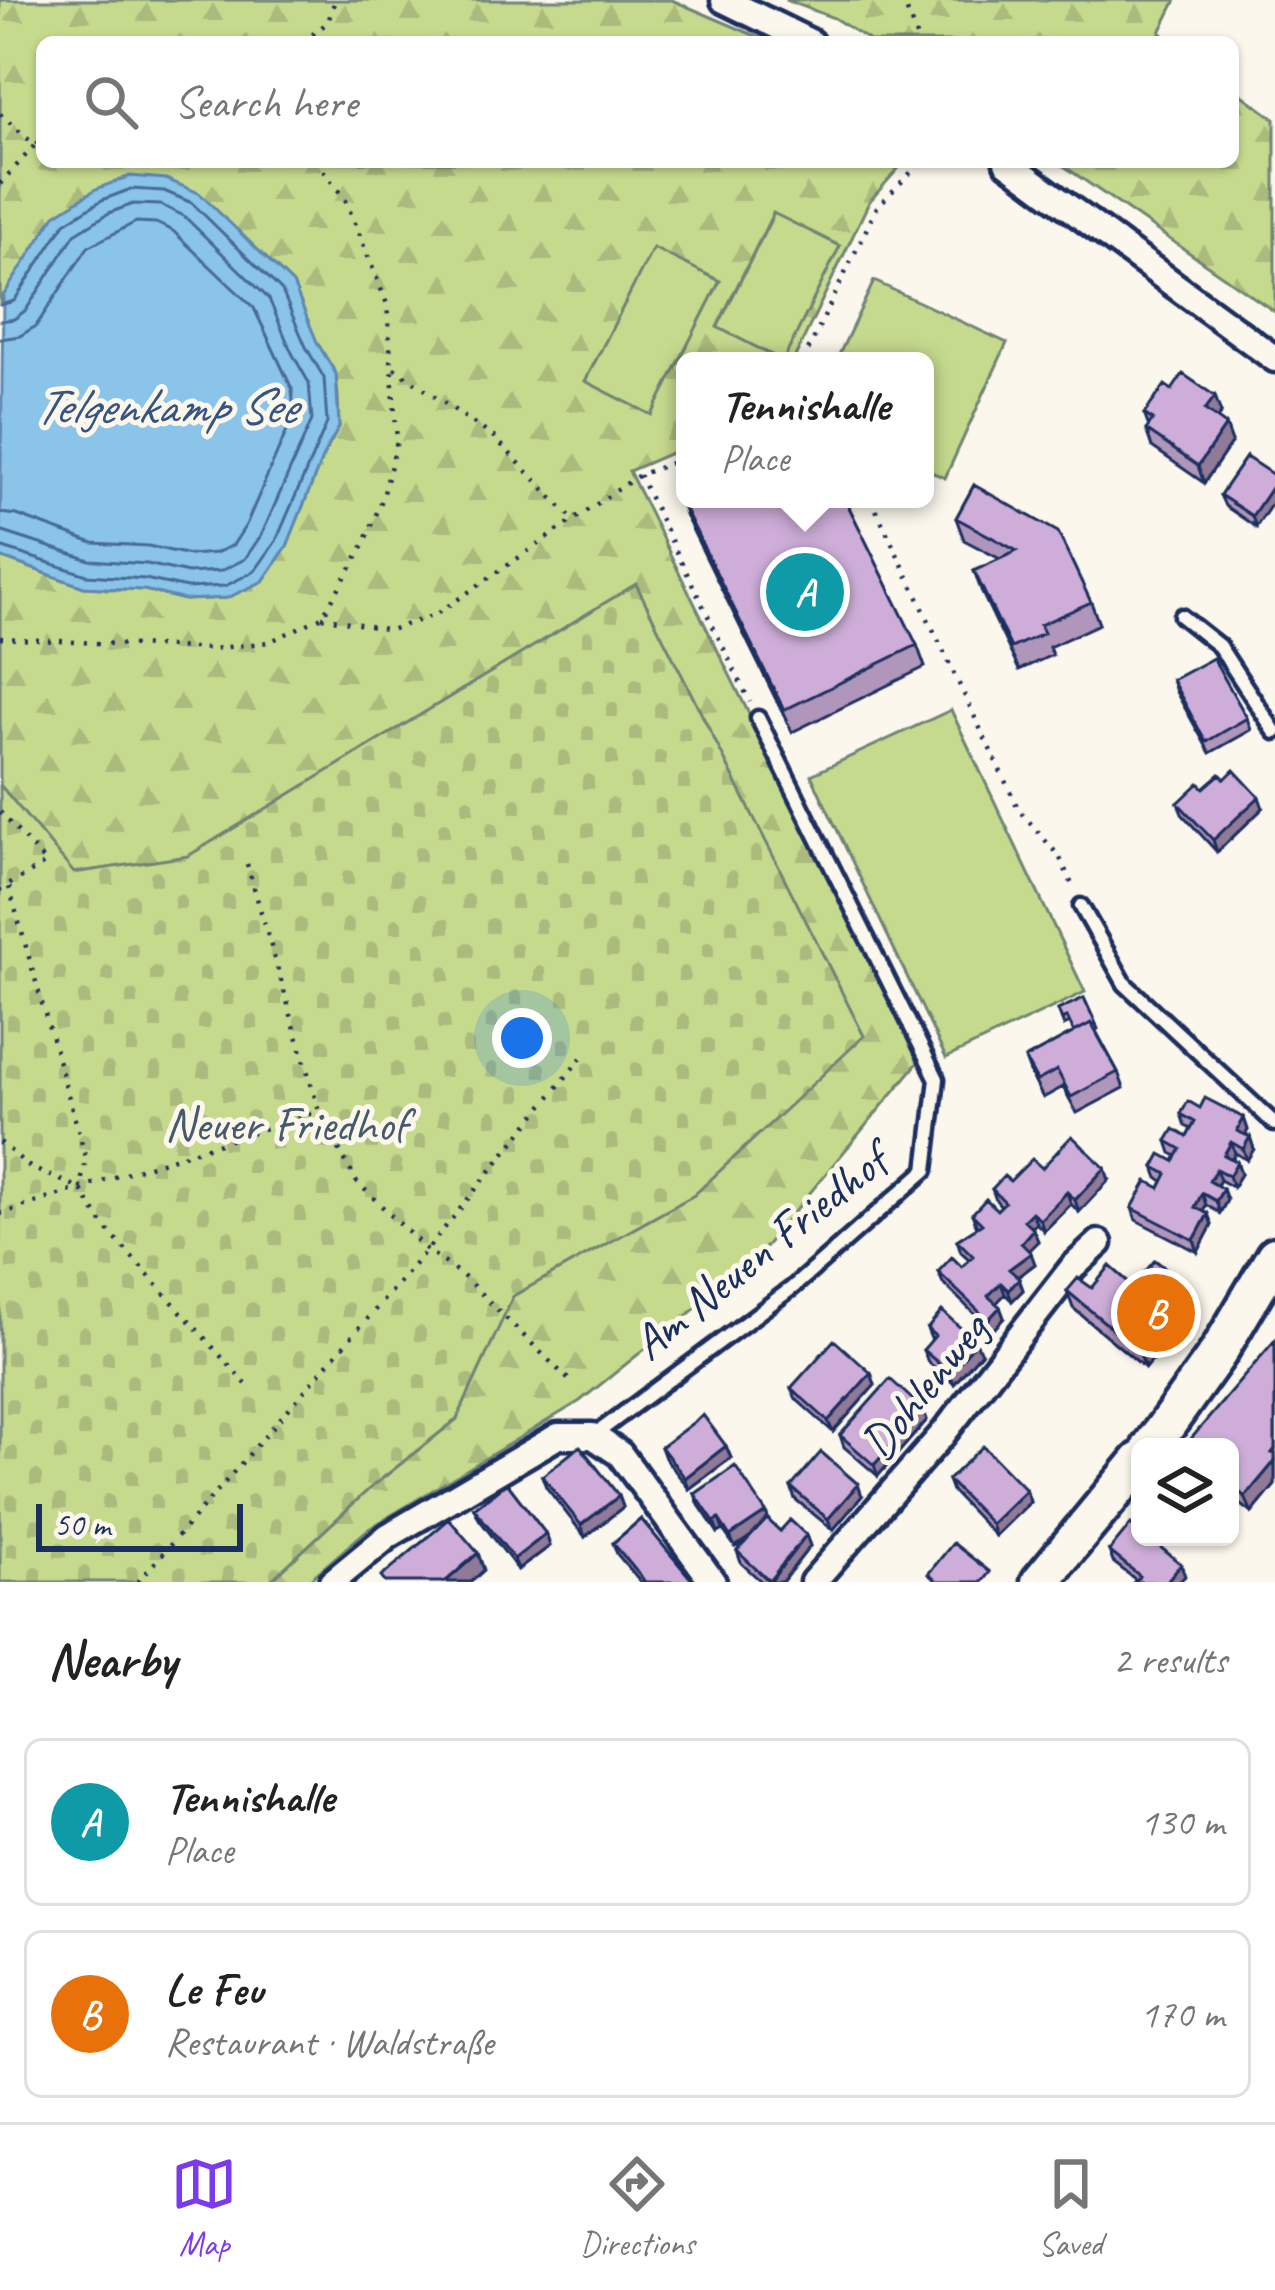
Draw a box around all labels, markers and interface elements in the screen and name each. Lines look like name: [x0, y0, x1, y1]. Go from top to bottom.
search box: [36, 36, 1239, 168]
icon: search: [78, 69, 144, 135]
text: Search here: [174, 74, 357, 131]
popup: [676, 352, 934, 508]
water label: Telgenkamp See: [34, 374, 303, 438]
text: Tennishalle: [721, 377, 889, 434]
text: Place: [721, 434, 789, 483]
pin: A: [766, 547, 844, 637]
your location: [492, 1008, 552, 1068]
park label: Neuer Friedhof: [165, 1094, 416, 1154]
street label: Am Neuen Friedhof: [620, 1124, 907, 1373]
pin: B: [1117, 1268, 1195, 1358]
street label: Dohlenweg: [847, 1298, 1003, 1471]
map controls: [1131, 1438, 1239, 1546]
button: layers: [1131, 1438, 1239, 1546]
scale bar: [36, 1498, 243, 1551]
text: 50 m: [54, 1504, 110, 1546]
text: Nearby: [48, 1628, 176, 1692]
text: 2 results: [1113, 1636, 1227, 1685]
text: Tennishalle: [165, 1769, 334, 1826]
text: A: [80, 1798, 100, 1847]
text: 130 m: [1140, 1798, 1224, 1847]
text: Place: [165, 1826, 233, 1875]
text: Le Feu: [165, 1961, 263, 2018]
text: B: [80, 1990, 100, 2039]
text: 170 m: [1140, 1990, 1224, 2039]
text: Restaurant · Waldstraße: [165, 2018, 493, 2067]
tab: Map: [171, 2151, 237, 2265]
tab: Directions: [580, 2151, 695, 2265]
tab: Saved: [1038, 2151, 1104, 2265]

